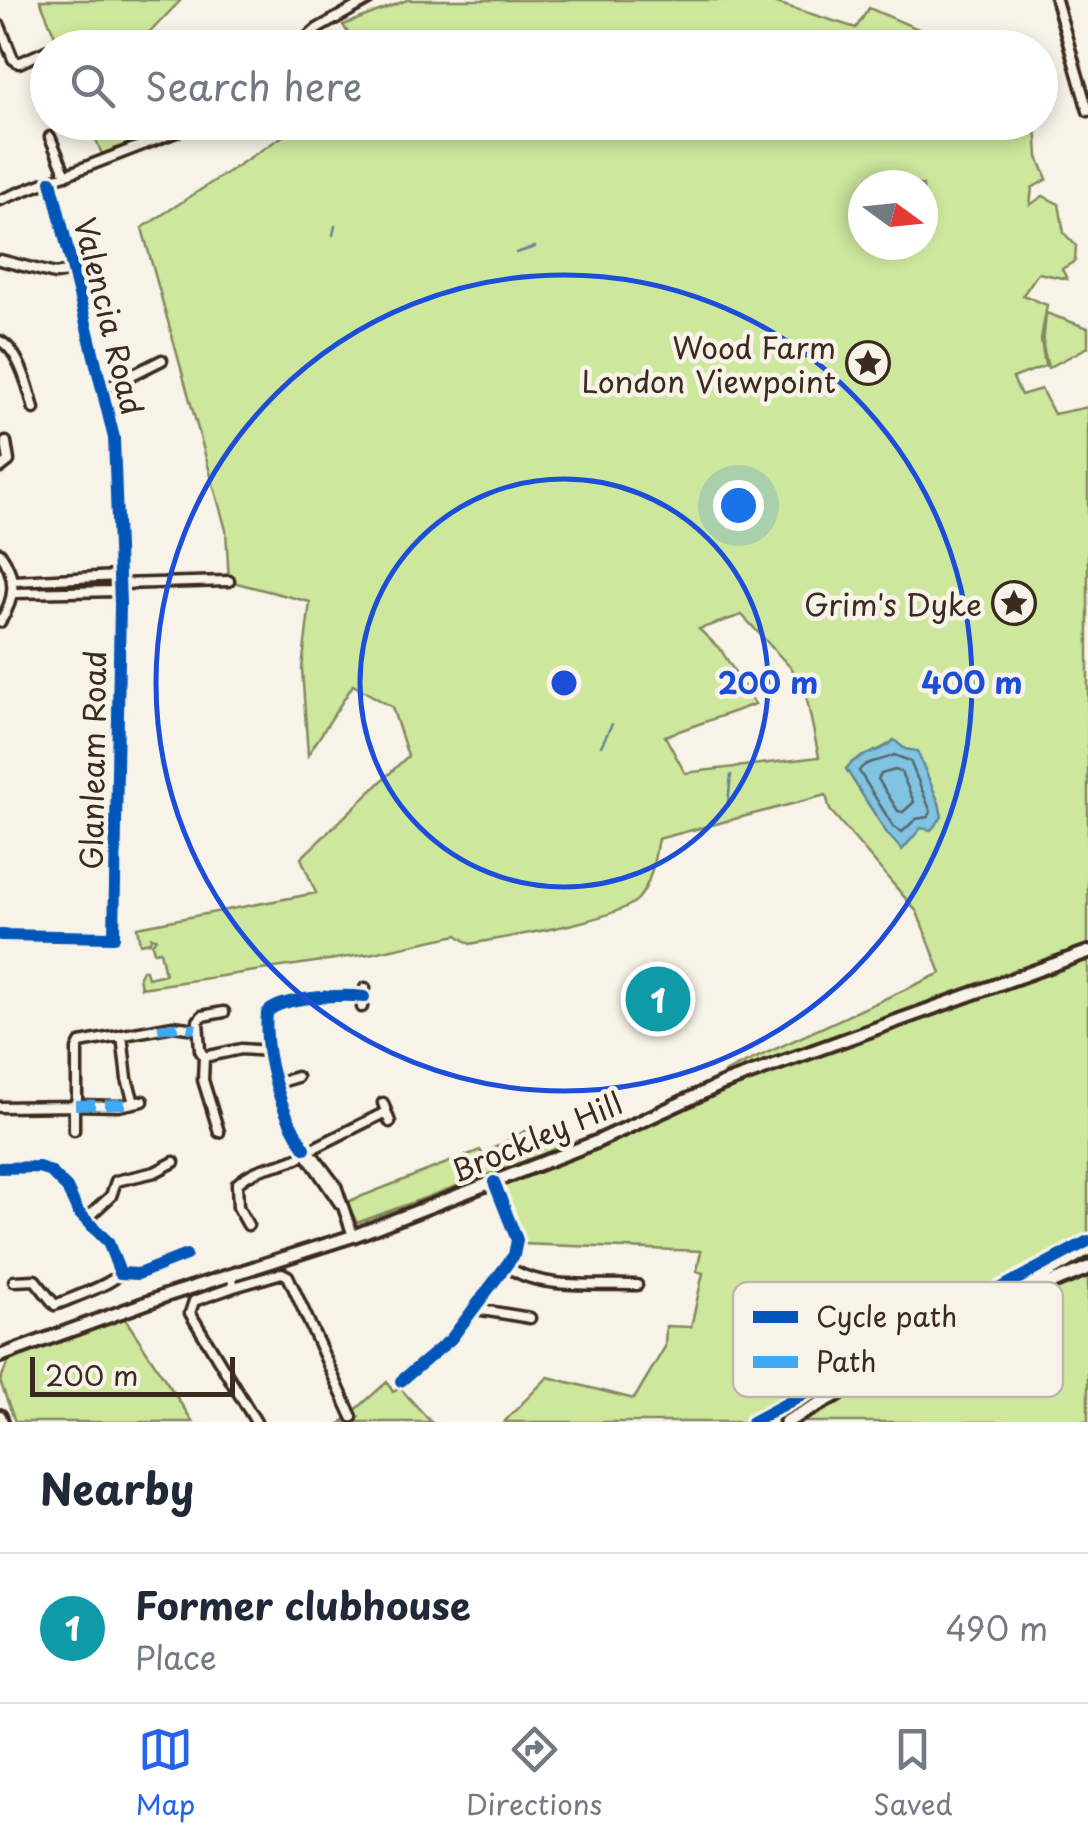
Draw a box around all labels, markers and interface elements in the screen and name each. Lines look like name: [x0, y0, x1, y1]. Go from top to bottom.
search box: [30, 30, 1058, 140]
text: Search here: [145, 57, 362, 114]
icon: search: [65, 58, 120, 113]
north arrow: [848, 170, 938, 260]
street label: Valencia Road: [64, 213, 156, 419]
place label: Wood Farm London Viewpoint: [581, 324, 836, 403]
place icon: Wood Farm London Viewpoint: [845, 340, 891, 386]
your location: [713, 480, 764, 531]
place icon: Grim's Dyke: [991, 580, 1037, 626]
place label: Grim's Dyke: [804, 581, 982, 626]
street label: Glanleam Road: [68, 650, 116, 870]
text: 200 m: [718, 659, 818, 704]
text: 400 m: [921, 659, 1023, 704]
centre of rings: [546, 665, 582, 701]
pin: 1: [626, 962, 690, 1036]
street label: Brockley Hill: [443, 1080, 629, 1192]
legend: [733, 1282, 1063, 1397]
text: Cycle path: [816, 1294, 957, 1337]
text: Path: [816, 1339, 876, 1382]
scale bar: [30, 1352, 235, 1396]
text: 200 m: [45, 1353, 138, 1396]
text: Nearby: [40, 1456, 194, 1519]
text: Former clubhouse: [135, 1576, 471, 1633]
text: 1: [65, 1604, 80, 1652]
text: 490 m: [945, 1604, 1048, 1652]
text: Place: [135, 1633, 217, 1681]
tab: Map: [135, 1722, 195, 1825]
tab: Directions: [466, 1722, 602, 1825]
tab: Saved: [873, 1722, 953, 1825]

